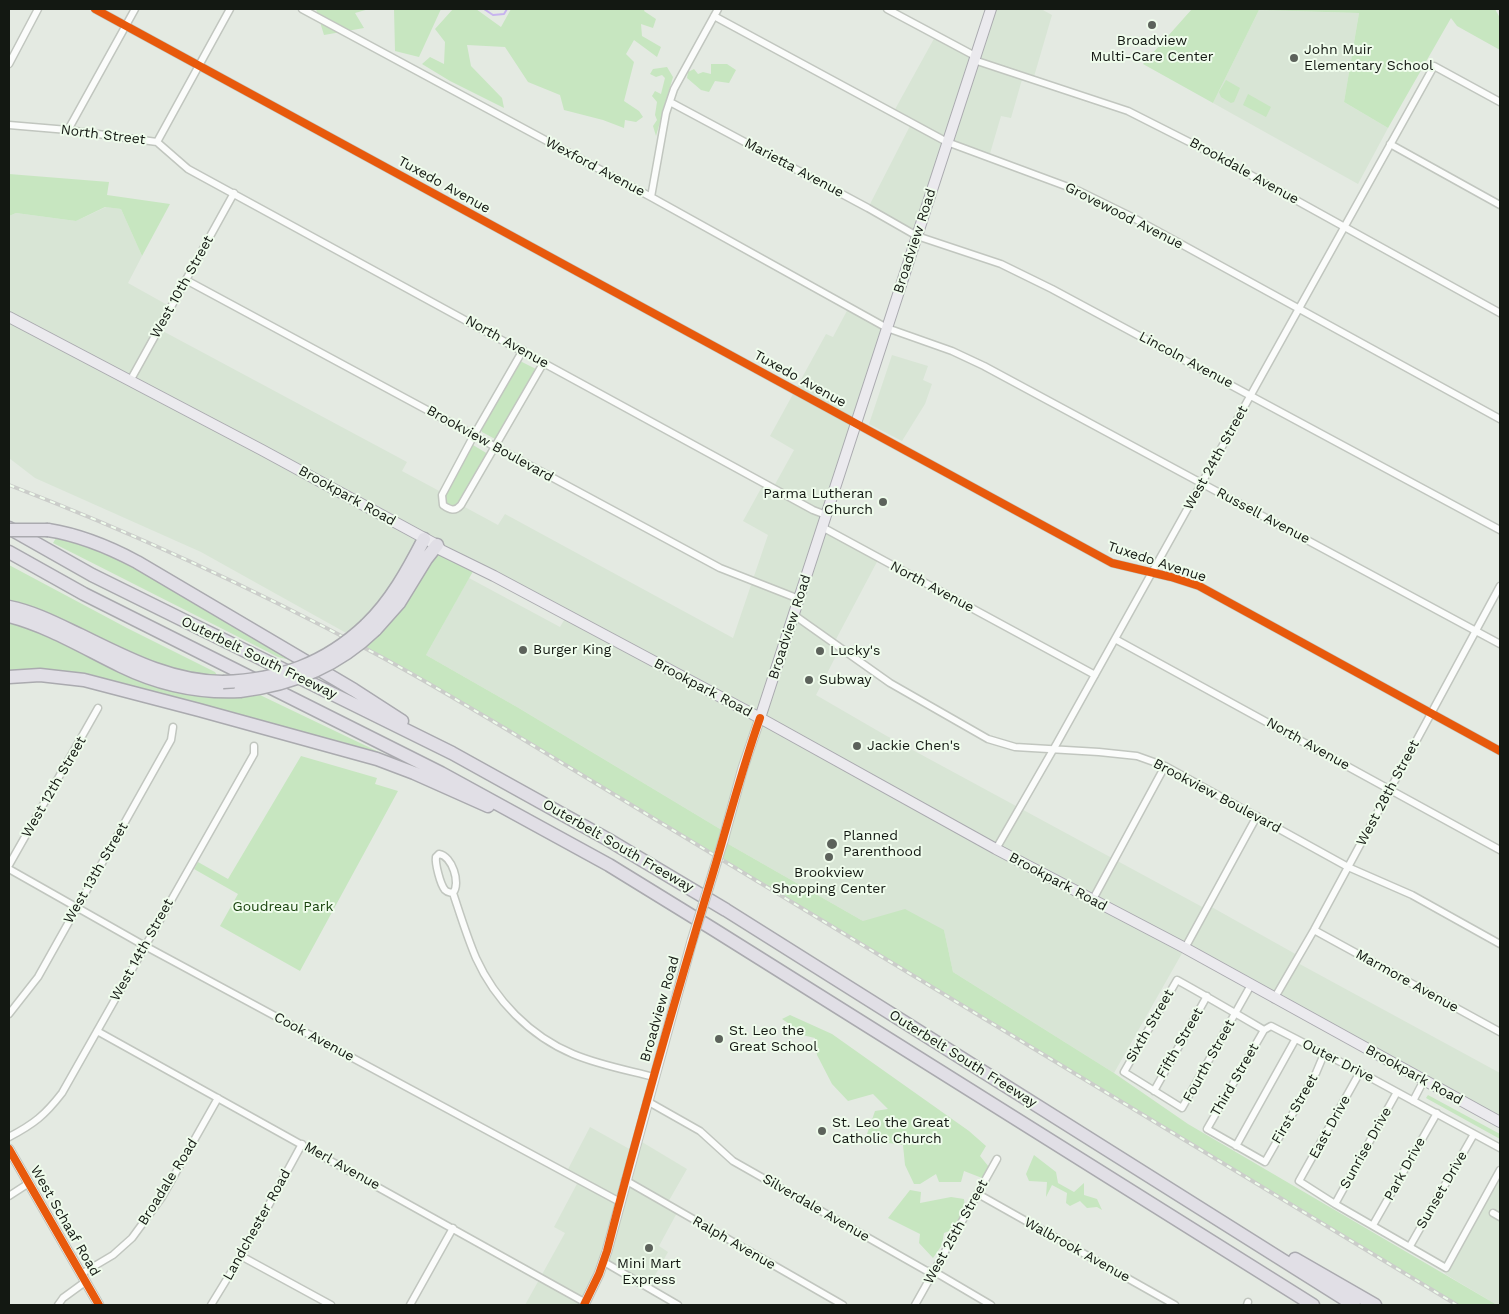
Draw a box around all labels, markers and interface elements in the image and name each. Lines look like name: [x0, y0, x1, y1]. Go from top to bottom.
marker: Broadview Multi-Care Center: [1146, 19, 1158, 31]
place label: Broadview Multi-Care Center: [1091, 33, 1213, 65]
place label: John Muir Elementary School: [1304, 42, 1433, 74]
marker: John Muir Elementary School: [1288, 52, 1300, 64]
street label: North Street: [60, 121, 146, 149]
street label: Wexford Avenue: [542, 134, 648, 200]
street label: Brookdale Avenue: [1186, 134, 1302, 208]
street label: Marietta Avenue: [741, 135, 847, 201]
street label: Tuxedo Avenue: [395, 153, 493, 217]
street label: Grovewood Avenue: [1062, 179, 1186, 253]
street label: Broadview Road: [890, 186, 940, 296]
street label: West 10th Street: [147, 233, 217, 341]
street label: North Avenue: [462, 312, 552, 372]
street label: Lincoln Avenue: [1136, 328, 1236, 392]
street label: Tuxedo Avenue: [751, 347, 849, 411]
street label: Brookview Boulevard: [424, 402, 556, 486]
street label: West 24th Street: [1180, 403, 1252, 513]
street label: Brookpark Road: [295, 462, 399, 530]
street label: Russell Avenue: [1213, 484, 1313, 548]
place label: Parma Lutheran Church: [763, 486, 873, 518]
marker: Parma Lutheran Church: [877, 496, 889, 508]
street label: Tuxedo Avenue: [1105, 538, 1209, 586]
street label: North Avenue: [887, 558, 977, 616]
street label: Broadview Road: [765, 572, 815, 682]
street label: Outerbelt South Freeway: [178, 613, 340, 703]
place label: Burger King: [533, 642, 611, 658]
place label: Lucky's: [830, 643, 880, 659]
marker: Burger King: [517, 644, 529, 656]
marker: Lucky's: [814, 645, 826, 657]
street label: Brookpark Road: [651, 655, 755, 721]
place label: Subway: [819, 672, 871, 688]
marker: Subway: [803, 674, 815, 686]
street label: North Avenue: [1263, 714, 1353, 774]
street label: West 12th Street: [18, 733, 90, 841]
street label: West 28th Street: [1353, 737, 1423, 849]
place label: Jackie Chen's: [867, 738, 960, 754]
marker: Jackie Chen's: [851, 740, 863, 752]
street label: Brookview Boulevard: [1150, 755, 1284, 837]
street label: Outerbelt South Freeway: [540, 796, 696, 896]
street label: West 13th Street: [60, 819, 132, 927]
place label: Planned Parenthood: [843, 828, 922, 860]
marker: Planned Parenthood: [825, 837, 839, 851]
street label: Brookpark Road: [1006, 849, 1110, 915]
marker: Brookview Shopping Center: [823, 851, 835, 863]
place label: Brookview Shopping Center: [772, 865, 886, 898]
street label: West 14th Street: [107, 896, 177, 1004]
park label: Goudreau Park: [233, 899, 333, 915]
street label: Marmore Avenue: [1353, 946, 1461, 1016]
street label: Broadview Road: [637, 954, 683, 1064]
street label: Sixth Street: [1122, 986, 1178, 1066]
street label: Fifth Street: [1153, 1005, 1207, 1081]
street label: Outerbelt South Freeway: [886, 1006, 1040, 1112]
street label: Cook Avenue: [271, 1009, 357, 1065]
street label: Fourth Street: [1179, 1017, 1239, 1105]
place label: St. Leo the Great School: [729, 1023, 818, 1056]
marker: St. Leo the Great School: [713, 1033, 725, 1045]
street label: Outer Drive: [1299, 1036, 1377, 1086]
street label: Third Street: [1207, 1040, 1263, 1120]
street label: Brookpark Road: [1362, 1041, 1466, 1109]
street label: First Street: [1268, 1071, 1322, 1147]
street label: East Drive: [1306, 1092, 1354, 1162]
street label: Sunrise Drive: [1337, 1104, 1395, 1192]
place label: St. Leo the Great Catholic Church: [832, 1115, 949, 1148]
marker: St. Leo the Great Catholic Church: [816, 1125, 828, 1137]
street label: Park Drive: [1381, 1134, 1429, 1204]
street label: Broadale Road: [135, 1136, 201, 1228]
street label: Merl Avenue: [301, 1138, 383, 1194]
street label: Sunset Drive: [1413, 1148, 1471, 1232]
street label: West Schaaf Road: [27, 1163, 103, 1279]
street label: Landchester Road: [220, 1167, 294, 1283]
street label: Silverdale Avenue: [759, 1171, 873, 1245]
street label: West 25th Street: [920, 1177, 992, 1287]
street label: Ralph Avenue: [689, 1212, 779, 1274]
street label: Walbrook Avenue: [1021, 1214, 1133, 1286]
marker: Mini Mart Express: [643, 1242, 655, 1254]
place label: Mini Mart Express: [617, 1256, 681, 1288]

